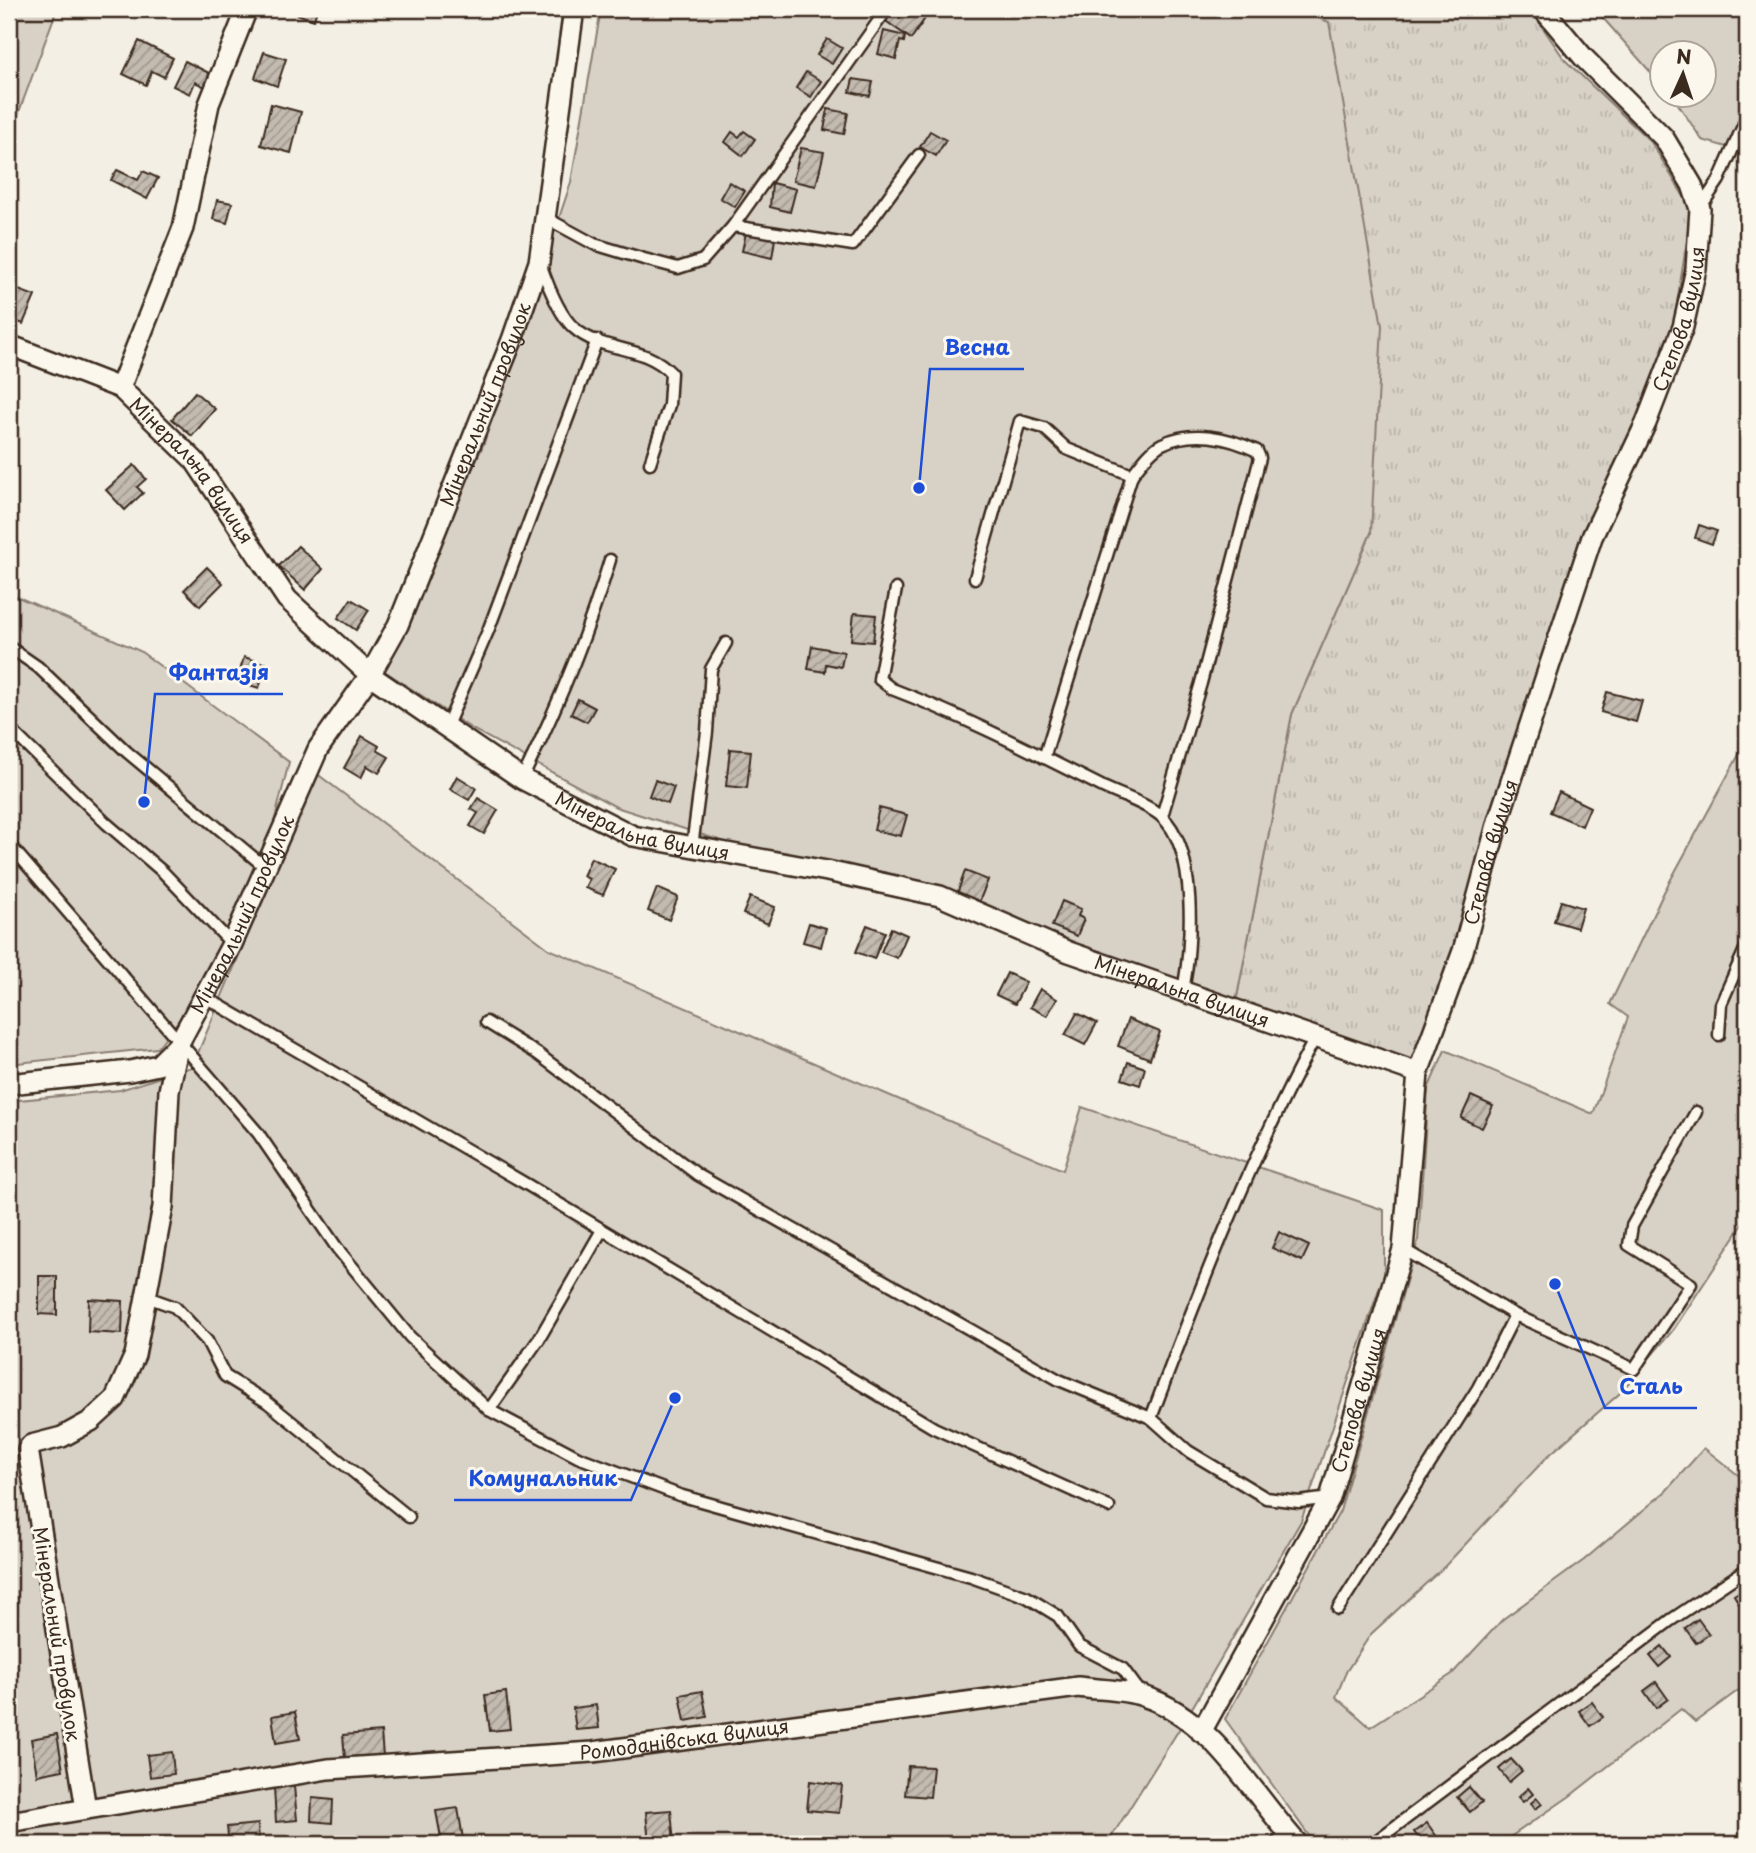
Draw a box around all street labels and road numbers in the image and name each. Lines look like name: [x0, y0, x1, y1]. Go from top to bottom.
street label: Степова вулиця: [1644, 246, 1710, 395]
street label: Мінеральний провулок: [432, 298, 537, 510]
street label: Мінеральна вулиця: [124, 390, 261, 549]
street label: Степова вулиця: [1456, 775, 1524, 928]
street label: Мінеральна вулиця: [551, 783, 732, 866]
street label: Мінеральний провулок: [182, 810, 301, 1018]
street label: Мінеральна вулиця: [1091, 947, 1273, 1033]
street label: Степова вулиця: [1323, 1324, 1392, 1476]
street label: Мінеральний провулок: [27, 1525, 89, 1744]
street label: Ромоданівська вулиця: [579, 1711, 791, 1766]

